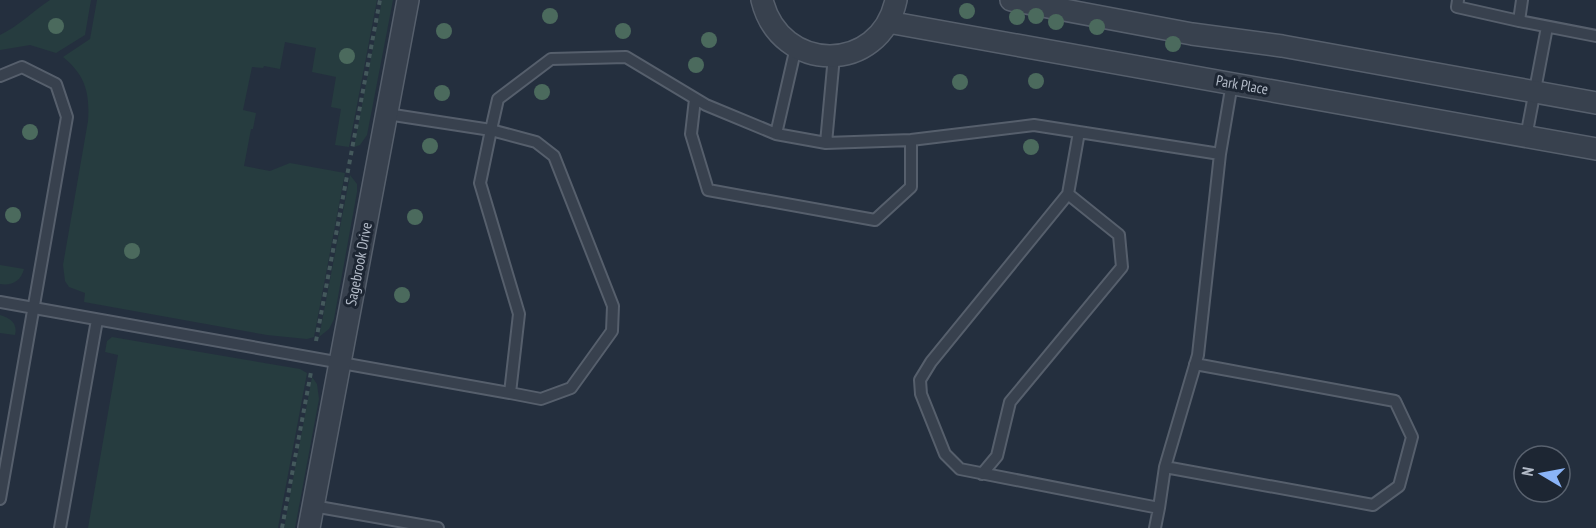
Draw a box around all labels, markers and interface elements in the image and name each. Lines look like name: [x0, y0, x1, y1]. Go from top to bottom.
street label: Park Place: [1215, 71, 1270, 98]
street label: Sagebrook Drive: [341, 221, 376, 307]
north arrow: [1512, 444, 1572, 504]
text: N: [1517, 465, 1538, 477]

